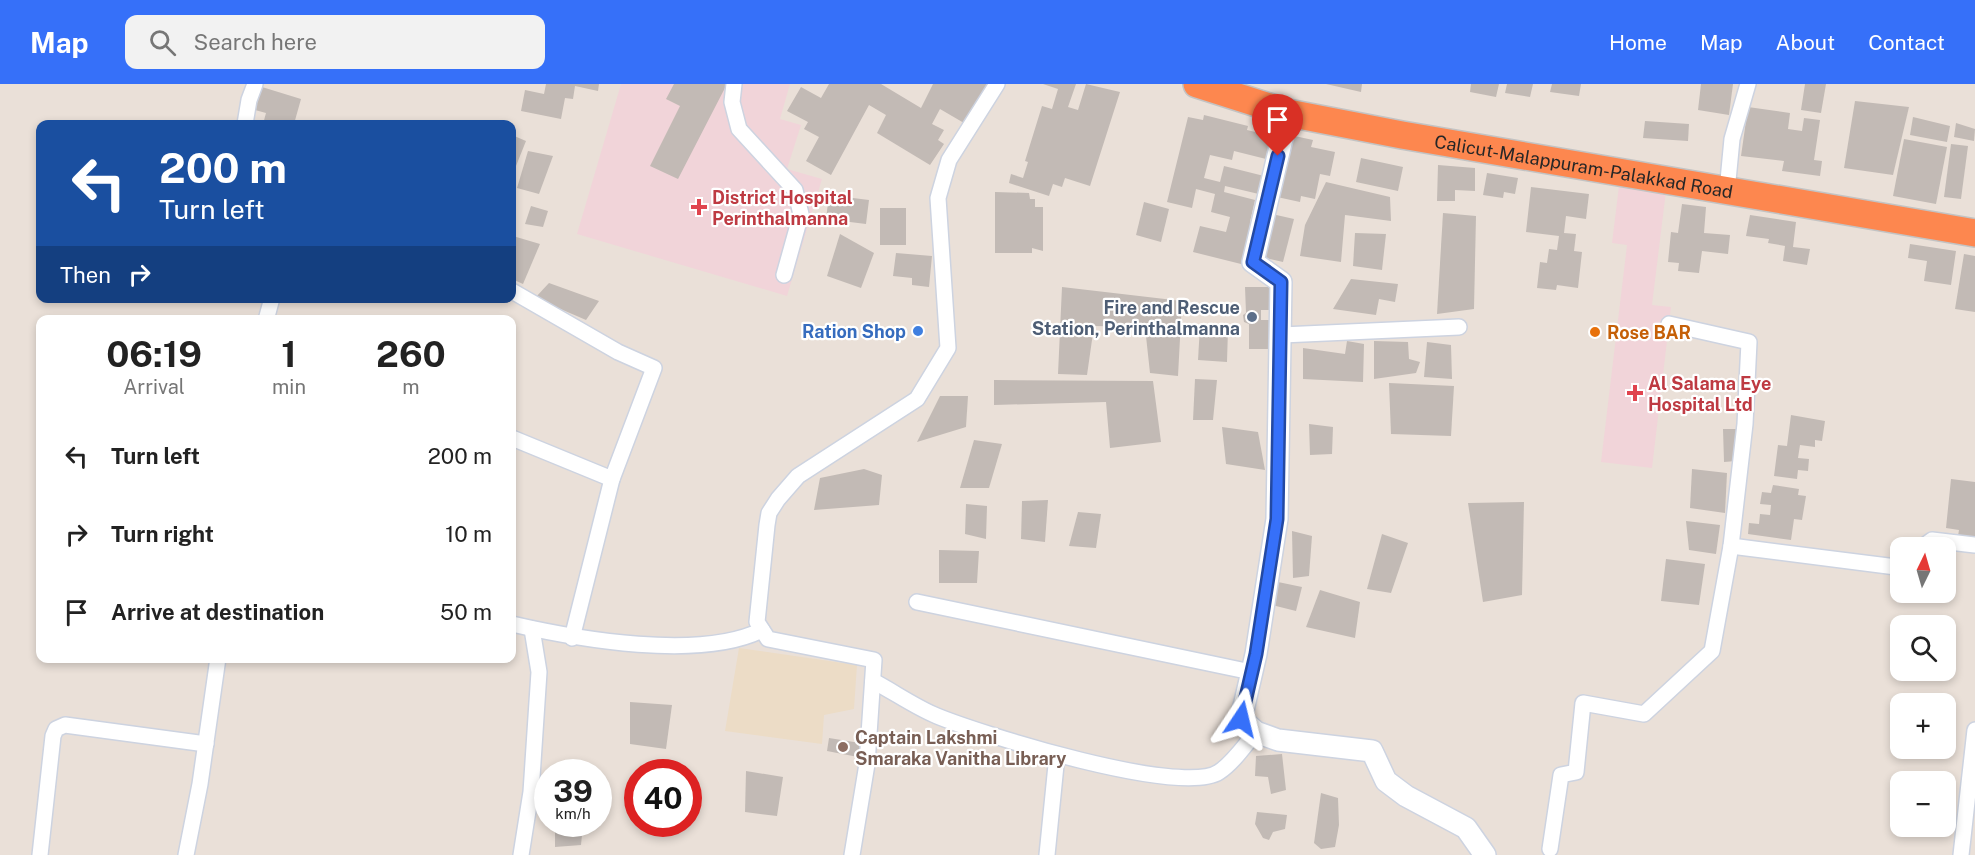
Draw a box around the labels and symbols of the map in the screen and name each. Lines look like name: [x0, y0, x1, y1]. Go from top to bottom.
pin: [1252, 94, 1303, 156]
street label: Calicut-Malappuram-Palakkad Road: [1433, 130, 1735, 202]
place label: District Hospital Perinthalmanna: [712, 187, 853, 229]
marker: District Hospital Perinthalmanna: [690, 198, 708, 216]
place label: Fire and Rescue Station, Perinthalmanna: [1032, 297, 1240, 339]
marker: Fire and Rescue Station, Perinthalmanna: [1245, 310, 1259, 324]
place label: Ration Shop: [802, 321, 906, 342]
place label: Rose BAR: [1607, 322, 1691, 343]
marker: Ration Shop: [911, 324, 925, 338]
marker: Rose BAR: [1588, 325, 1602, 339]
place label: Al Salama Eye Hospital Ltd: [1648, 373, 1771, 415]
marker: Al Salama Eye Hospital Ltd: [1626, 384, 1644, 402]
north arrow: [1890, 537, 1956, 603]
position arrow: [1209, 687, 1273, 751]
place label: Captain Lakshmi Smaraka Vanitha Library: [855, 727, 1066, 769]
marker: Captain Lakshmi Smaraka Vanitha Library: [836, 740, 850, 754]
speed limit sign: 40: [624, 759, 702, 837]

